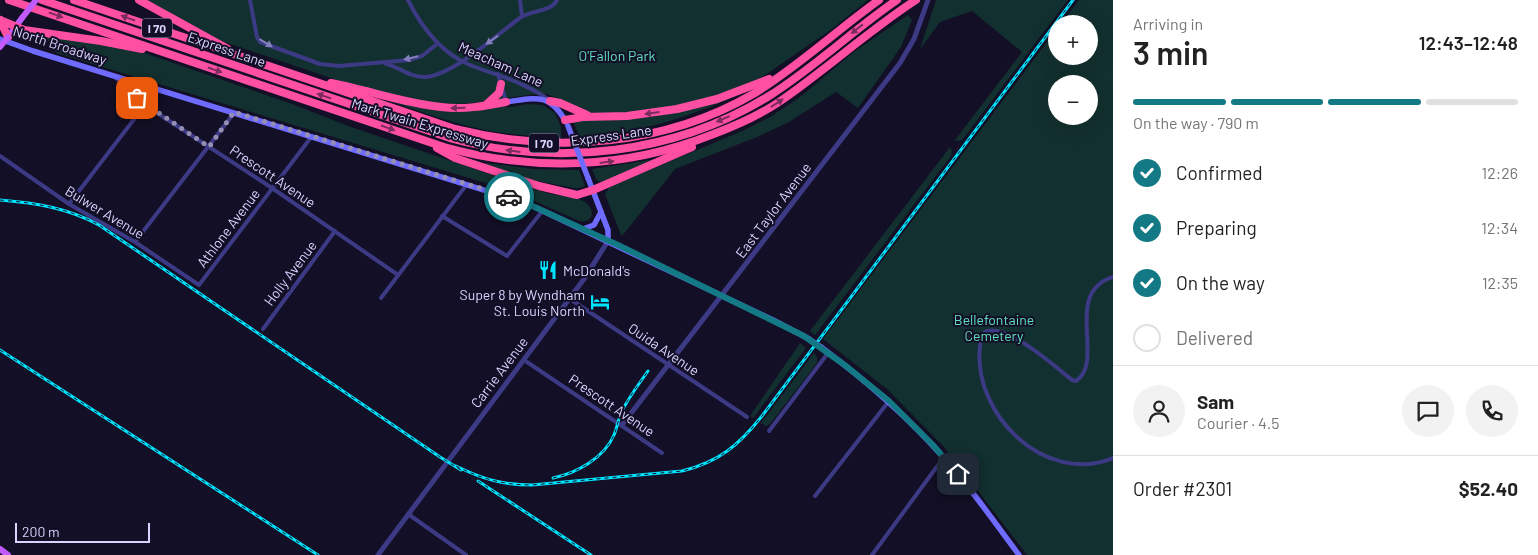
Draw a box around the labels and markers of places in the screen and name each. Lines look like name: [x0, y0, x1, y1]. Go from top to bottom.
pin: [116, 77, 158, 119]
restaurant icon: McDonald's: [537, 259, 559, 281]
place label: McDonald's: [563, 262, 631, 279]
place label: Super 8 by Wyndham St. Louis North: [459, 286, 585, 319]
hotel icon: Super 8 by Wyndham St. Louis North: [589, 291, 611, 313]
pin: [937, 453, 979, 495]

